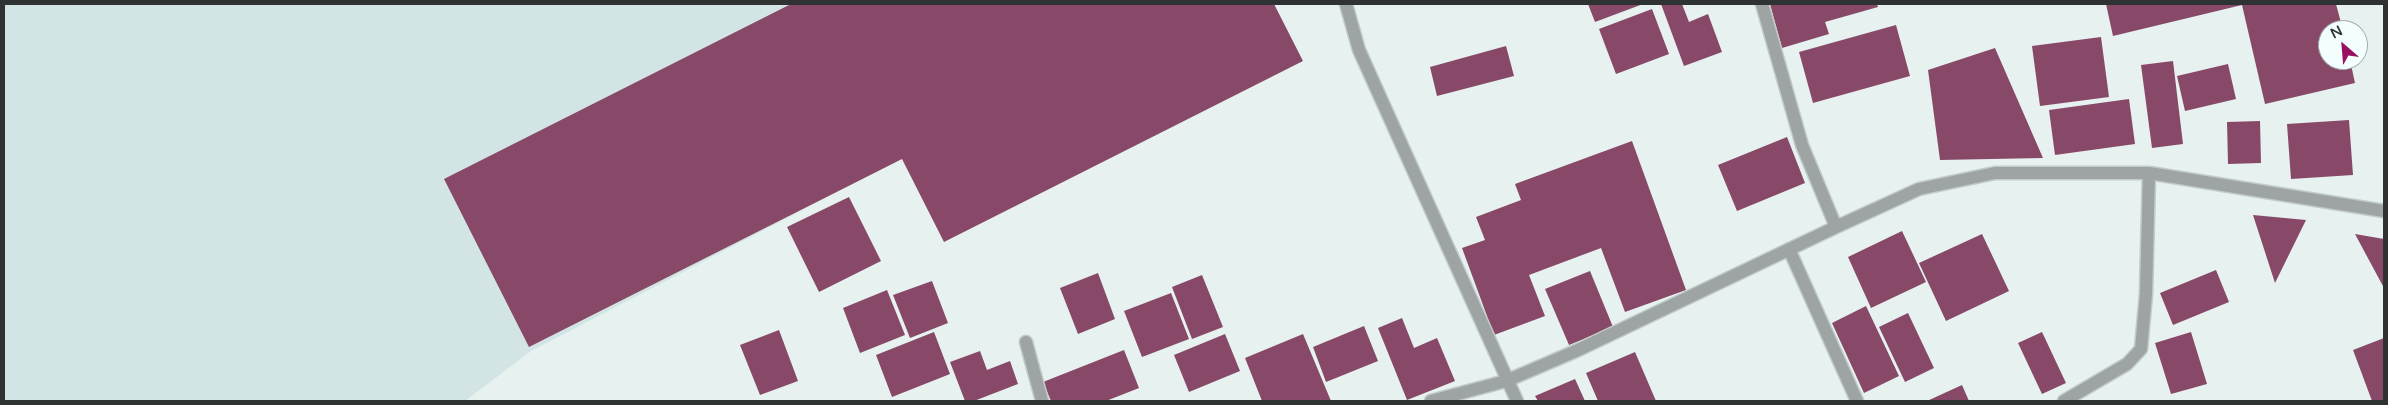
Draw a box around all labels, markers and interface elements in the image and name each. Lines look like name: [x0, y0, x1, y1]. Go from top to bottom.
north arrow: [2318, 20, 2368, 70]
text: N: [2328, 22, 2345, 42]

